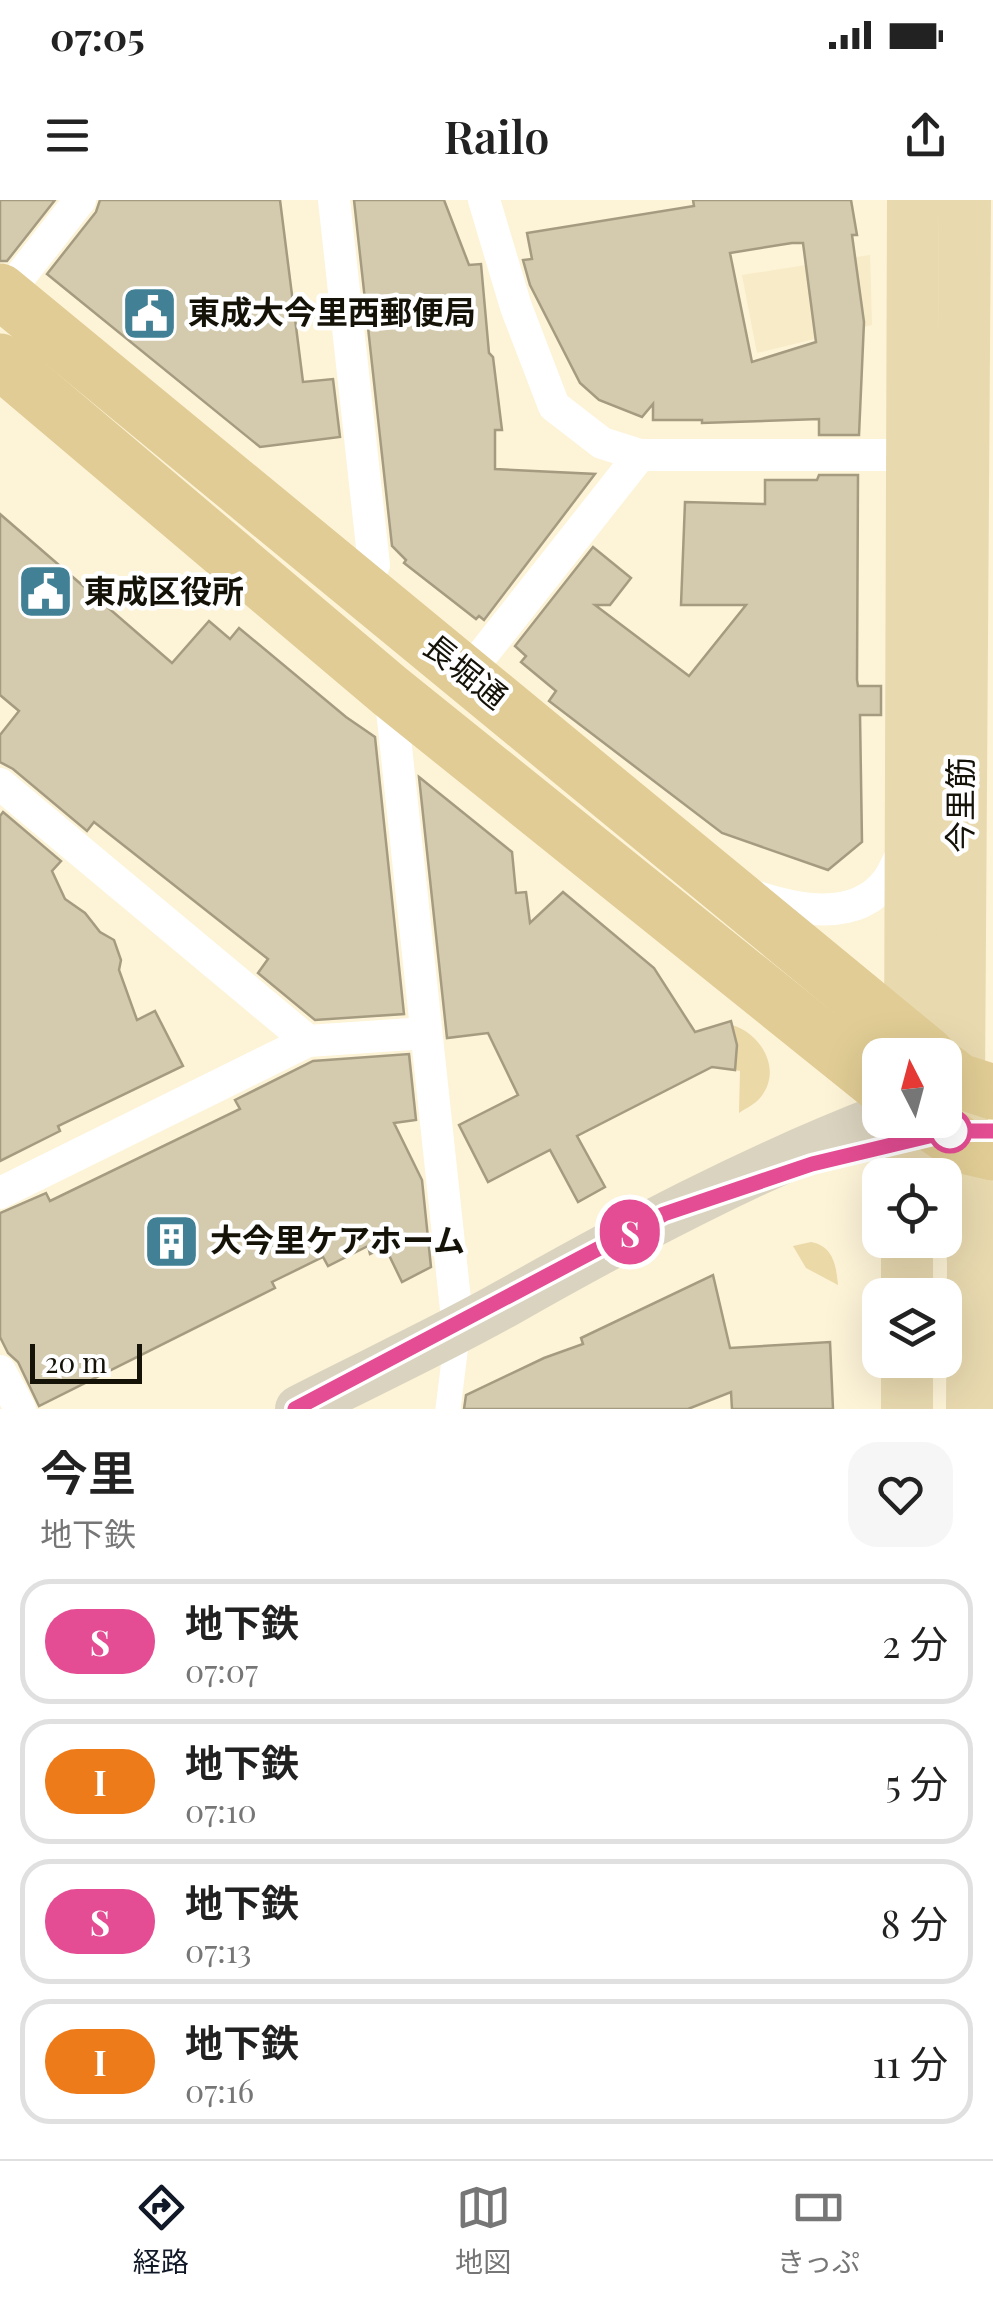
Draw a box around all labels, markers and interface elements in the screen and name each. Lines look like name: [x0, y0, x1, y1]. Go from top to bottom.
text: 07:05: [50, 10, 145, 61]
text: Railo: [444, 105, 549, 165]
icon: menu: [40, 108, 95, 163]
icon: share: [898, 108, 953, 163]
public building icon: 東成大今里西郵便局: [119, 283, 179, 343]
place label: 東成大今里西郵便局: [188, 289, 476, 332]
public building icon: 東成区役所: [15, 562, 75, 622]
place label: 東成区役所: [84, 568, 244, 611]
street label: 長堀通: [416, 623, 517, 717]
street label: 今里筋: [937, 757, 980, 853]
north arrow: [862, 1038, 962, 1138]
map controls: [862, 1038, 962, 1378]
unlabelled marker: [929, 1110, 971, 1152]
button: locate: [862, 1158, 962, 1258]
line badge: S: [598, 1200, 662, 1264]
text: S: [620, 1209, 640, 1256]
building icon: 大今里ケアホーム: [141, 1211, 201, 1271]
place label: 大今里ケアホーム: [210, 1217, 465, 1260]
button: layers: [862, 1278, 962, 1378]
scale bar: [30, 1339, 142, 1384]
text: 20 m: [45, 1343, 107, 1380]
text: 今里: [40, 1439, 136, 1503]
button: heart: [848, 1442, 953, 1547]
text: 地下鉄: [40, 1511, 136, 1554]
text: 地下鉄: [185, 1596, 299, 1647]
text: 2 分: [882, 1617, 948, 1668]
text: S: [90, 1618, 110, 1665]
text: 07:07: [185, 1648, 258, 1691]
text: 地下鉄: [185, 1736, 299, 1787]
text: 5 分: [885, 1757, 948, 1808]
text: I: [93, 1758, 107, 1805]
text: 07:10: [185, 1788, 257, 1831]
text: 地下鉄: [185, 1876, 299, 1927]
text: 8 分: [881, 1897, 948, 1948]
text: S: [90, 1898, 110, 1945]
text: 07:13: [185, 1928, 251, 1971]
text: 地下鉄: [185, 2016, 299, 2067]
text: 11 分: [872, 2037, 948, 2088]
text: I: [93, 2038, 107, 2085]
text: 07:16: [185, 2068, 254, 2111]
tab: 経路: [133, 2180, 189, 2280]
tab: 地図: [455, 2180, 511, 2280]
tab: きっぷ: [777, 2180, 860, 2280]

